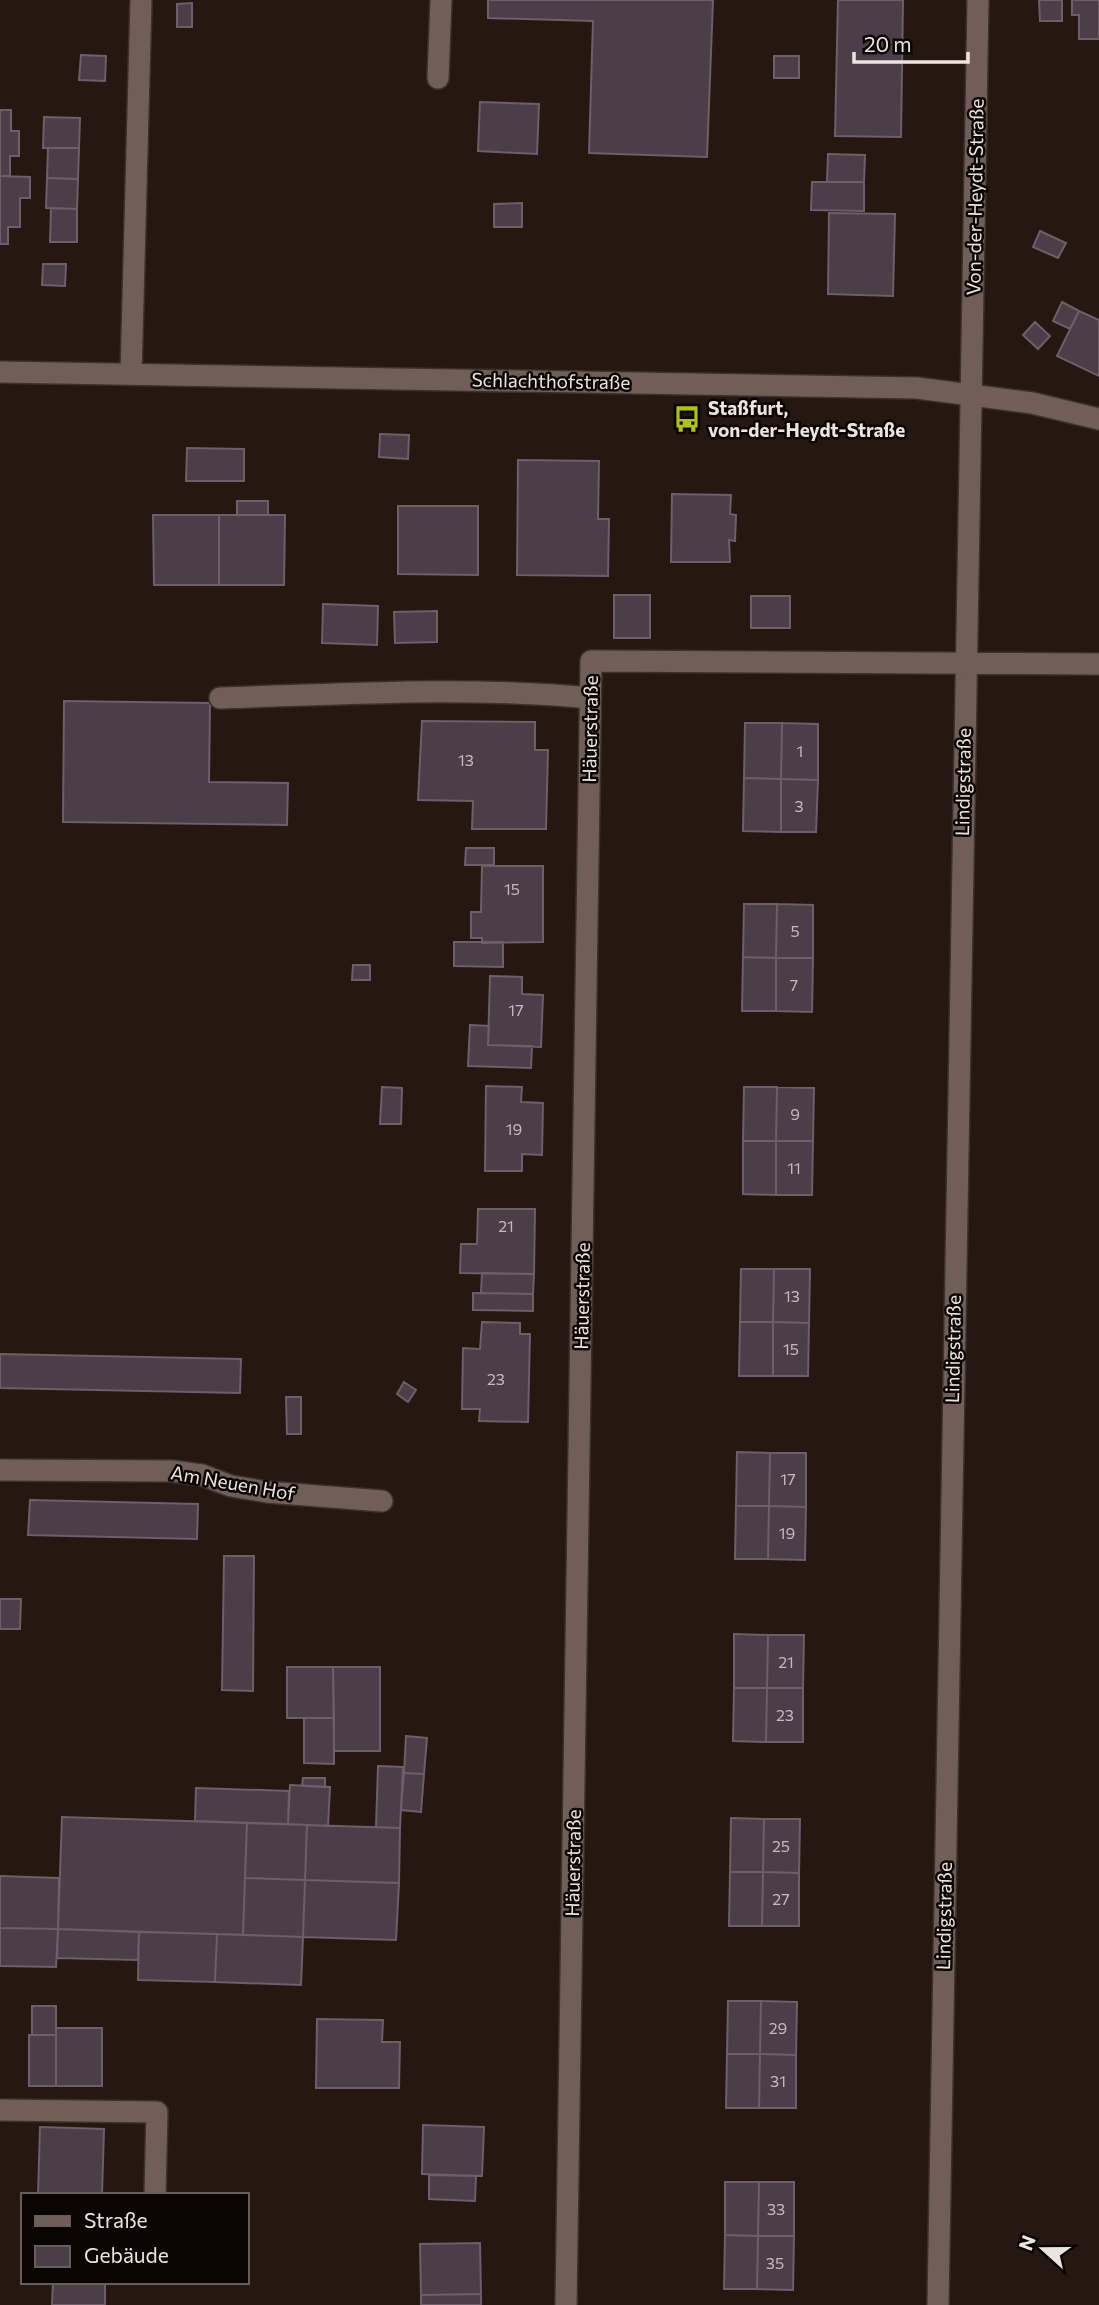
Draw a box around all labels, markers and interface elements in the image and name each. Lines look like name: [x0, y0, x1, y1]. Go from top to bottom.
scale bar: [854, 21, 968, 65]
text: 20 m: [864, 31, 912, 56]
street label: Von-der-Heydt-Straße: [961, 98, 988, 295]
street label: Schlachthofstraße: [471, 368, 631, 393]
place label: Staßfurt, von-der-Heydt-Straße: [708, 396, 905, 441]
bus stop icon: Staßfurt, von-der-Heydt-Straße: [672, 404, 702, 434]
street label: Häuerstraße: [577, 675, 602, 783]
street label: Lindigstraße: [950, 728, 975, 836]
house number: 1: [797, 741, 803, 760]
house number: 13: [458, 750, 474, 769]
house number: 3: [794, 796, 804, 815]
house number: 15: [504, 879, 520, 898]
house number: 5: [790, 921, 800, 940]
house number: 7: [790, 975, 798, 994]
house number: 17: [508, 1000, 524, 1019]
house number: 9: [790, 1104, 800, 1123]
house number: 19: [506, 1119, 522, 1138]
house number: 11: [787, 1158, 801, 1177]
house number: 21: [498, 1216, 514, 1235]
street label: Häuerstraße: [569, 1242, 594, 1350]
house number: 13: [784, 1286, 800, 1305]
street label: Lindigstraße: [940, 1295, 965, 1403]
house number: 15: [783, 1339, 799, 1358]
house number: 23: [487, 1369, 505, 1388]
street label: Am Neuen Hof: [169, 1460, 298, 1505]
house number: 17: [780, 1469, 796, 1488]
house number: 19: [779, 1523, 795, 1542]
house number: 21: [778, 1652, 794, 1671]
house number: 23: [776, 1705, 794, 1724]
street label: Häuerstraße: [560, 1809, 585, 1917]
house number: 25: [772, 1836, 790, 1855]
street label: Lindigstraße: [931, 1862, 956, 1970]
house number: 27: [772, 1889, 790, 1908]
house number: 29: [769, 2018, 787, 2037]
house number: 31: [770, 2071, 786, 2090]
legend: [21, 2193, 248, 2284]
house number: 33: [767, 2199, 785, 2218]
text: Straße: [84, 2207, 148, 2232]
north arrow: [1008, 2214, 1078, 2284]
text: N: [1013, 2232, 1040, 2254]
text: Gebäude: [84, 2242, 169, 2267]
house number: 35: [766, 2253, 784, 2272]

